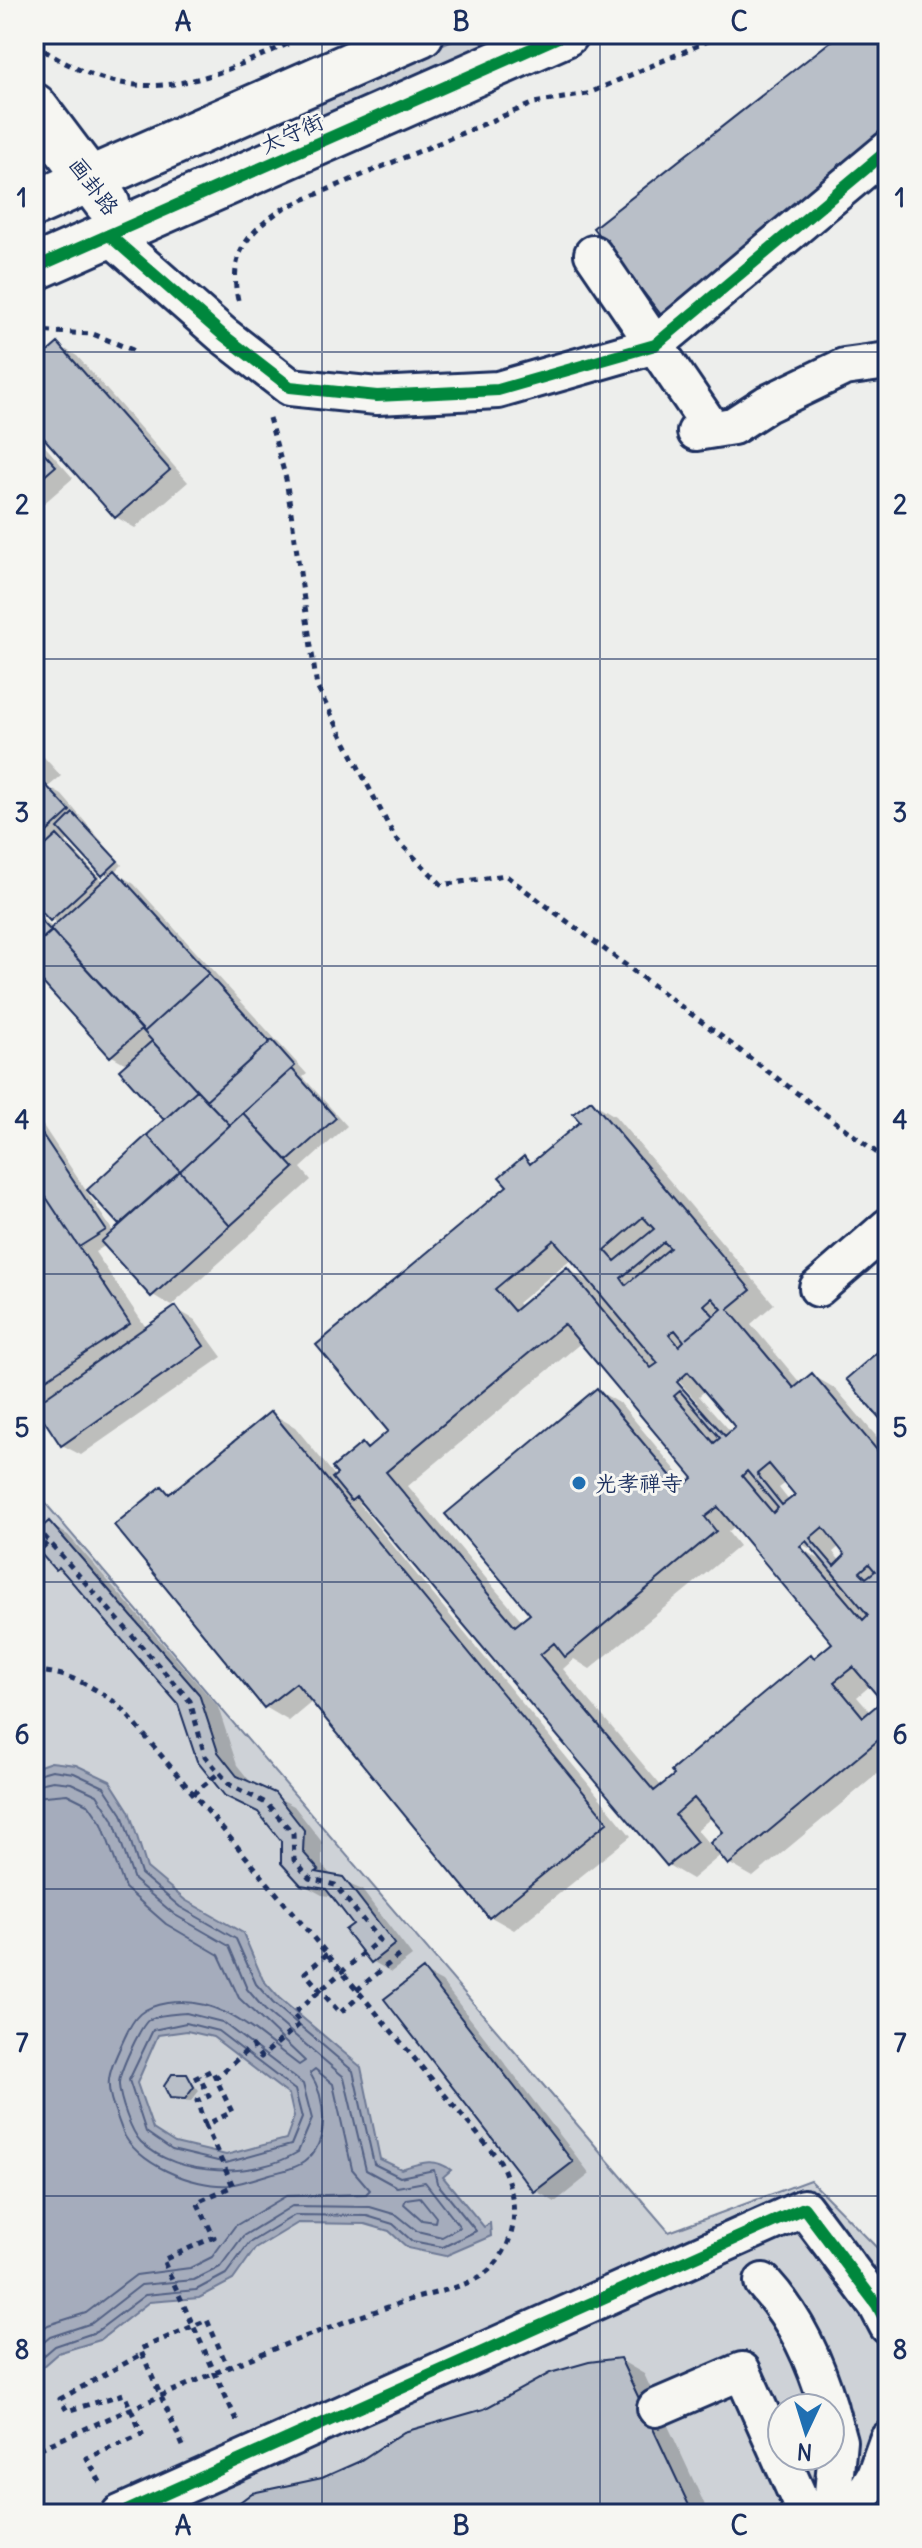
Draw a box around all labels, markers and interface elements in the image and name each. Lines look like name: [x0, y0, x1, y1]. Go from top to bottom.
text: A: [175, 5, 192, 38]
text: B: [452, 5, 470, 38]
text: C: [730, 5, 748, 38]
street label: 太守街: [256, 107, 328, 159]
street label: 画卦路: [63, 151, 125, 221]
text: 1: [17, 181, 27, 214]
text: 1: [895, 181, 905, 214]
text: 2: [15, 488, 29, 521]
text: 2: [893, 488, 907, 521]
text: 3: [15, 796, 29, 829]
text: 3: [893, 796, 907, 829]
text: 4: [14, 1103, 30, 1136]
text: 4: [892, 1103, 908, 1136]
text: 5: [15, 1411, 30, 1444]
text: 5: [893, 1411, 908, 1444]
place label: 光孝禅寺: [595, 1469, 683, 1497]
marker: 光孝禅寺: [570, 1474, 588, 1492]
text: 6: [14, 1718, 30, 1751]
text: 6: [892, 1718, 908, 1751]
text: 7: [16, 2026, 29, 2059]
text: 7: [894, 2026, 907, 2059]
text: 8: [15, 2333, 29, 2366]
text: 8: [893, 2333, 907, 2366]
north arrow: [766, 2392, 846, 2472]
text: N: [796, 2437, 813, 2466]
text: A: [175, 2509, 192, 2542]
text: B: [452, 2509, 470, 2542]
text: C: [730, 2509, 748, 2542]

